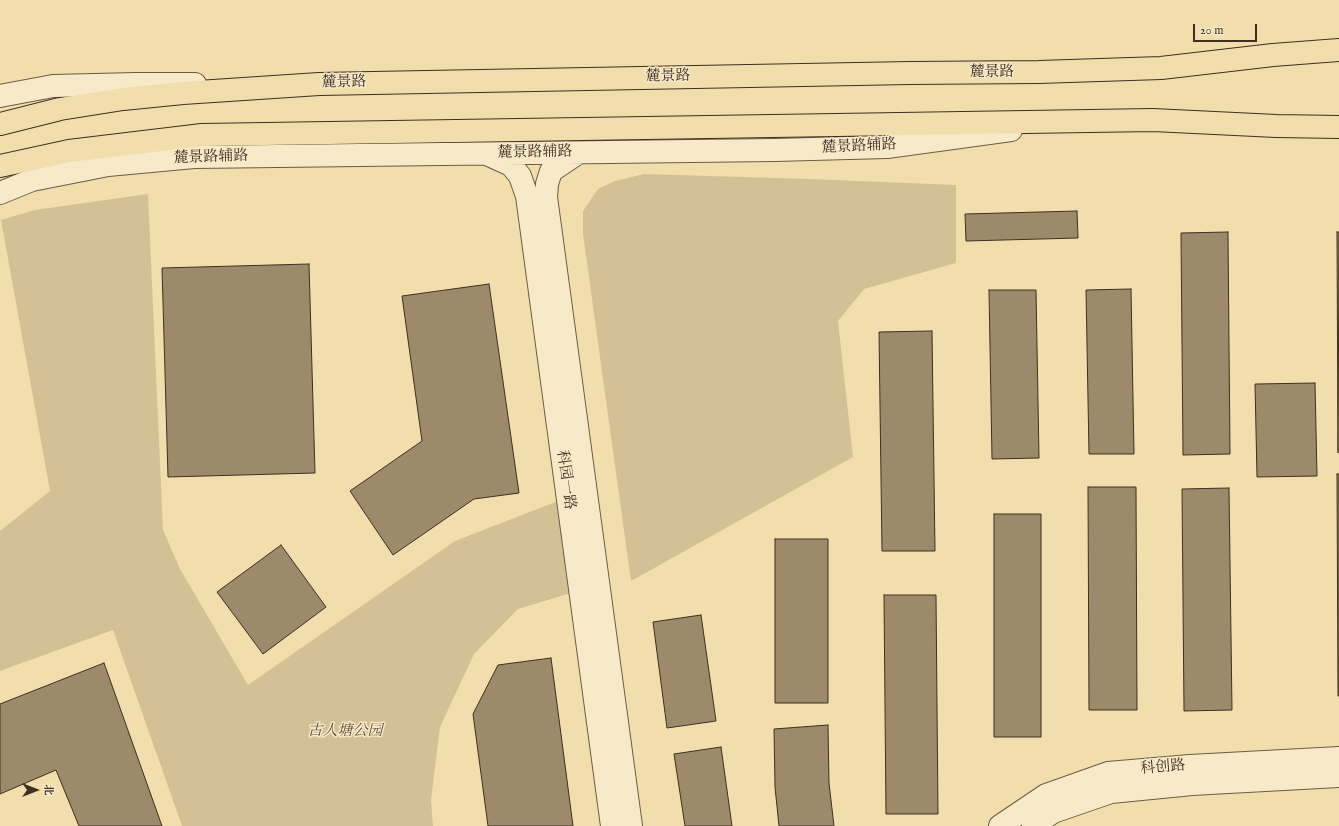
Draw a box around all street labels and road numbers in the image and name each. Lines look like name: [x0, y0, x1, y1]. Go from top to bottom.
street label: 麓景路: [970, 64, 1014, 82]
street label: 麓景路: [645, 68, 691, 86]
street label: 麓景路: [321, 74, 367, 92]
street label: 麓景路辅路: [821, 136, 897, 158]
street label: 麓景路辅路: [497, 143, 573, 163]
street label: 麓景路辅路: [173, 148, 249, 168]
street label: 科园一路: [552, 449, 578, 511]
street label: 科创路: [1140, 757, 1186, 779]

